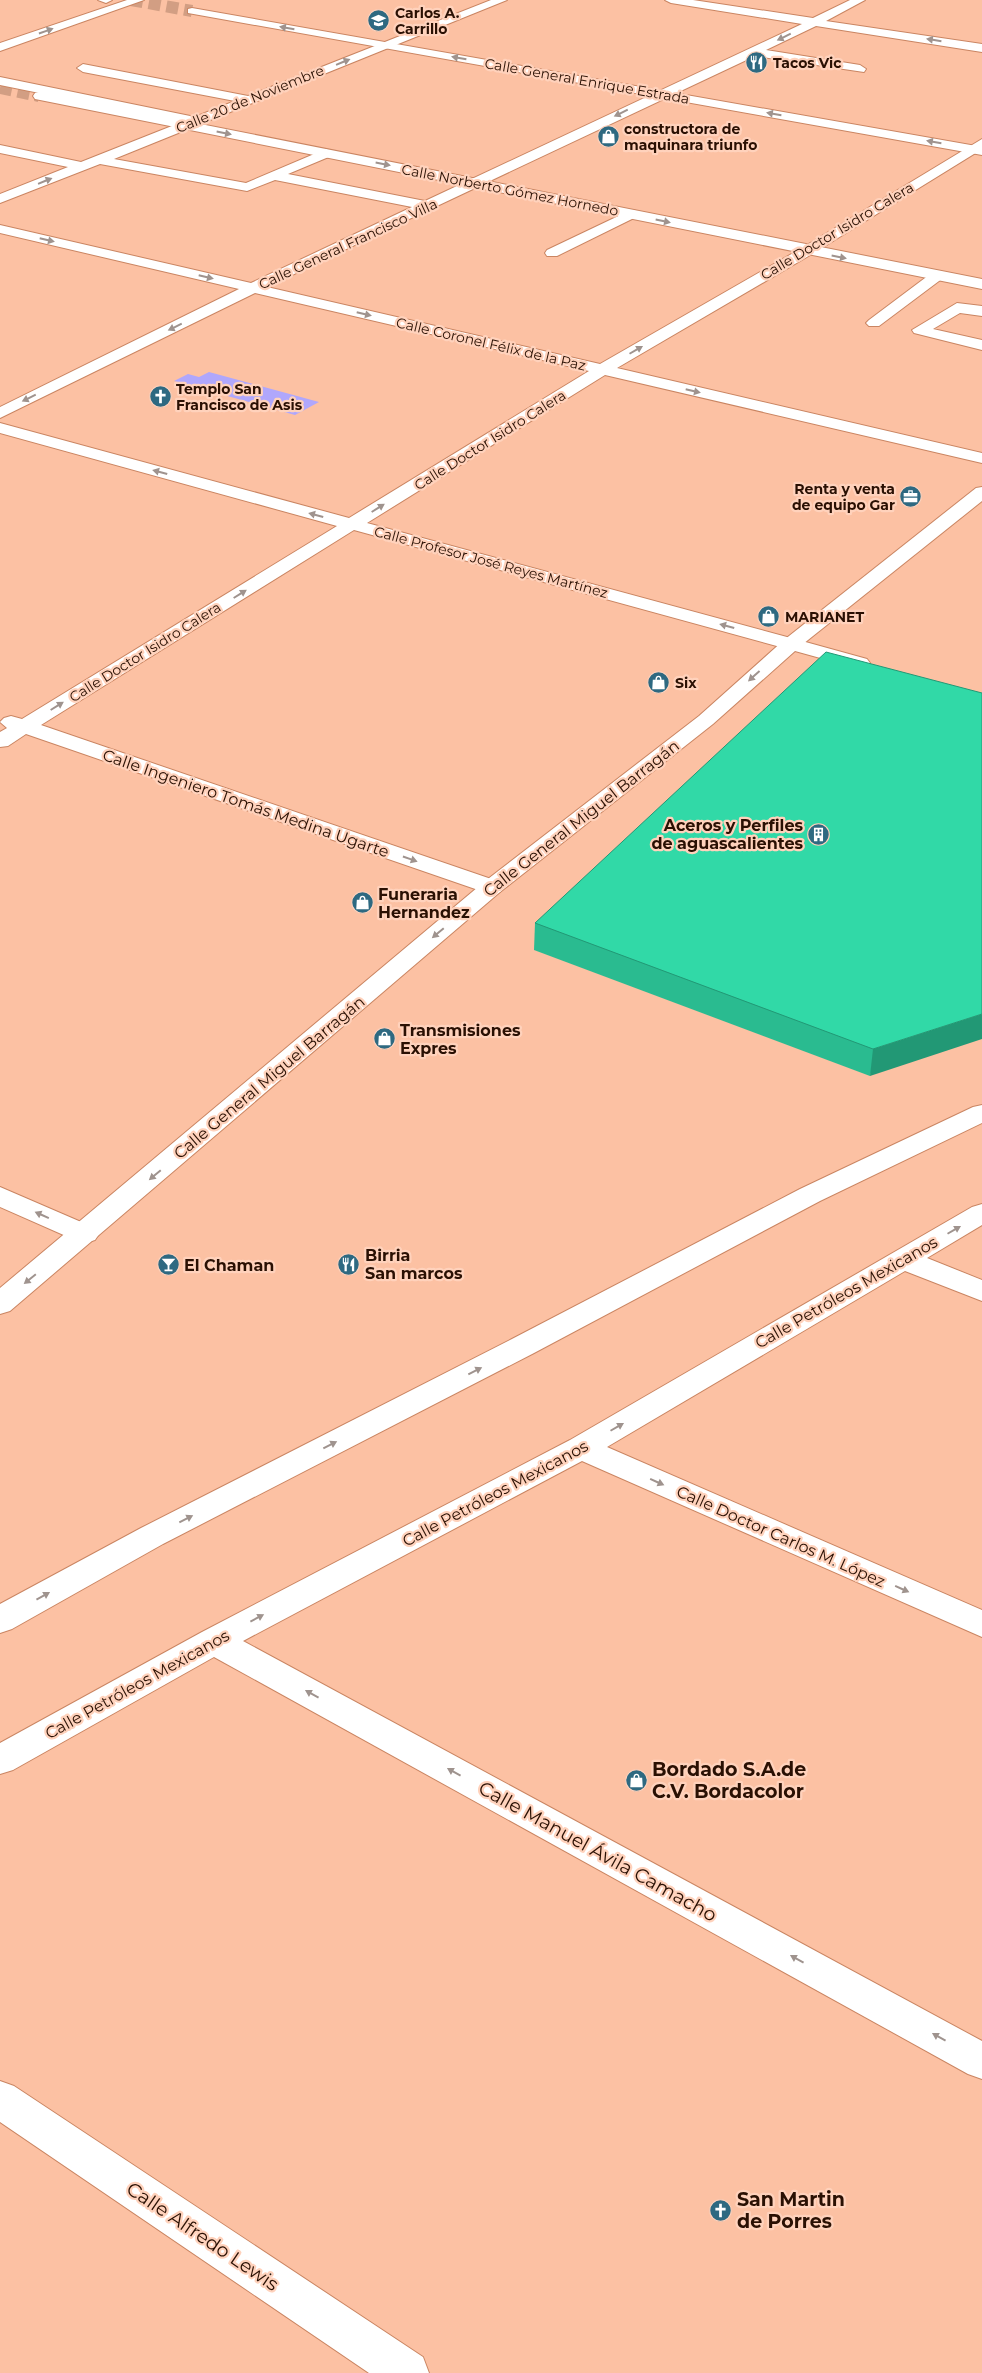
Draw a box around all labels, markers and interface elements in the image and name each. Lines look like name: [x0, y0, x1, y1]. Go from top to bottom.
place label: Carlos A. Carrillo: [395, 4, 460, 38]
school or university icon: Carlos A. Carrillo: [367, 9, 391, 33]
one-way arrow: [278, 23, 294, 31]
one-way arrow: [39, 27, 54, 35]
one-way arrow: [777, 33, 791, 41]
one-way arrow: [925, 36, 941, 44]
restaurant icon: Tacos Vic: [745, 51, 769, 75]
one-way arrow: [451, 54, 467, 62]
street label: Calle General Enrique Estrada: [483, 54, 691, 108]
place label: Tacos Vic: [773, 54, 842, 72]
one-way arrow: [336, 58, 350, 66]
street label: Calle 20 de Noviembre: [173, 61, 327, 137]
one-way arrow: [614, 109, 628, 117]
one-way arrow: [766, 110, 782, 118]
place label: constructora de maquinara triunfo: [624, 120, 757, 154]
shop icon: constructora de maquinara triunfo: [596, 125, 620, 149]
one-way arrow: [216, 129, 232, 137]
one-way arrow: [926, 138, 942, 146]
street label: Calle Norberto Gómez Hornedo: [400, 160, 620, 220]
one-way arrow: [376, 161, 392, 169]
one-way arrow: [38, 176, 52, 184]
street label: Calle Doctor Isidro Calera: [757, 178, 917, 284]
street label: Calle General Francisco Villa: [256, 195, 440, 293]
one-way arrow: [655, 217, 671, 225]
one-way arrow: [40, 236, 55, 244]
one-way arrow: [832, 253, 848, 261]
one-way arrow: [198, 273, 213, 281]
one-way arrow: [356, 310, 371, 318]
street label: Calle Coronel Félix de la Paz: [394, 313, 588, 375]
one-way arrow: [167, 322, 182, 331]
one-way arrow: [629, 346, 643, 355]
place label: Templo San Francisco de Asis: [176, 380, 303, 414]
church icon: Templo San Francisco de Asis: [148, 385, 172, 409]
street label: Calle Doctor Isidro Calera: [411, 386, 569, 494]
one-way arrow: [685, 387, 700, 395]
one-way arrow: [22, 395, 36, 403]
one-way arrow: [152, 468, 167, 476]
place label: Renta y venta de equipo Gar: [792, 480, 895, 514]
office icon: Renta y venta de equipo Gar: [899, 485, 923, 509]
one-way arrow: [372, 504, 385, 513]
one-way arrow: [309, 511, 324, 519]
street label: Calle Profesor José Reyes Martínez: [372, 522, 610, 602]
one-way arrow: [233, 589, 246, 598]
street label: Calle Doctor Isidro Calera: [66, 598, 224, 706]
shop icon: MARIANET: [757, 605, 781, 629]
place label: MARIANET: [785, 608, 864, 626]
one-way arrow: [719, 622, 734, 630]
one-way arrow: [749, 670, 761, 682]
shop icon: Six: [647, 671, 671, 695]
place label: Six: [675, 674, 697, 692]
one-way arrow: [50, 702, 63, 711]
street label: Calle General Miguel Barragán: [480, 736, 683, 901]
street label: Calle Ingeniero Tomás Medina Ugarte: [100, 745, 391, 862]
place label: Aceros y Perfiles de aguascalientes: [651, 816, 803, 853]
building icon: Aceros y Perfiles de aguascalientes: [807, 822, 831, 846]
one-way arrow: [403, 856, 418, 863]
place label: Funeraria Hernandez: [378, 885, 470, 922]
shop icon: Funeraria Hernandez: [350, 891, 374, 915]
one-way arrow: [433, 927, 445, 939]
street label: Calle General Miguel Barragán: [170, 992, 369, 1163]
place label: Transmisiones Expres: [400, 1021, 521, 1058]
shop icon: Transmisiones Expres: [372, 1027, 396, 1051]
one-way arrow: [148, 1169, 161, 1180]
one-way arrow: [35, 1210, 49, 1218]
one-way arrow: [947, 1225, 960, 1234]
street label: Calle Petróleos Mexicanos: [752, 1232, 941, 1353]
place label: Birria San marcos: [365, 1246, 463, 1283]
restaurant icon: Birria San marcos: [337, 1252, 361, 1276]
bar icon: El Chaman: [156, 1253, 180, 1277]
place label: El Chaman: [184, 1256, 274, 1275]
one-way arrow: [24, 1273, 36, 1284]
one-way arrow: [467, 1367, 482, 1375]
one-way arrow: [610, 1423, 625, 1431]
street label: Calle Petróleos Mexicanos: [399, 1436, 591, 1551]
one-way arrow: [323, 1441, 337, 1449]
one-way arrow: [650, 1478, 664, 1486]
street label: Calle Doctor Carlos M. López: [674, 1482, 888, 1591]
one-way arrow: [178, 1515, 193, 1523]
one-way arrow: [895, 1586, 909, 1594]
one-way arrow: [36, 1592, 49, 1601]
one-way arrow: [250, 1614, 265, 1622]
street label: Calle Petróleos Mexicanos: [42, 1626, 233, 1743]
one-way arrow: [305, 1690, 318, 1699]
place label: Bordado S.A.de C.V. Bordacolor: [652, 1758, 806, 1803]
one-way arrow: [447, 1768, 462, 1776]
shop icon: Bordado S.A.de C.V. Bordacolor: [624, 1768, 648, 1792]
street label: Calle Manuel Ávila Camacho: [475, 1776, 721, 1927]
one-way arrow: [789, 1955, 804, 1963]
one-way arrow: [932, 2033, 947, 2041]
street label: Calle Alfredo Lewis: [122, 2177, 283, 2296]
place label: San Martin de Porres: [737, 2188, 845, 2233]
church icon: San Martin de Porres: [709, 2198, 733, 2222]

